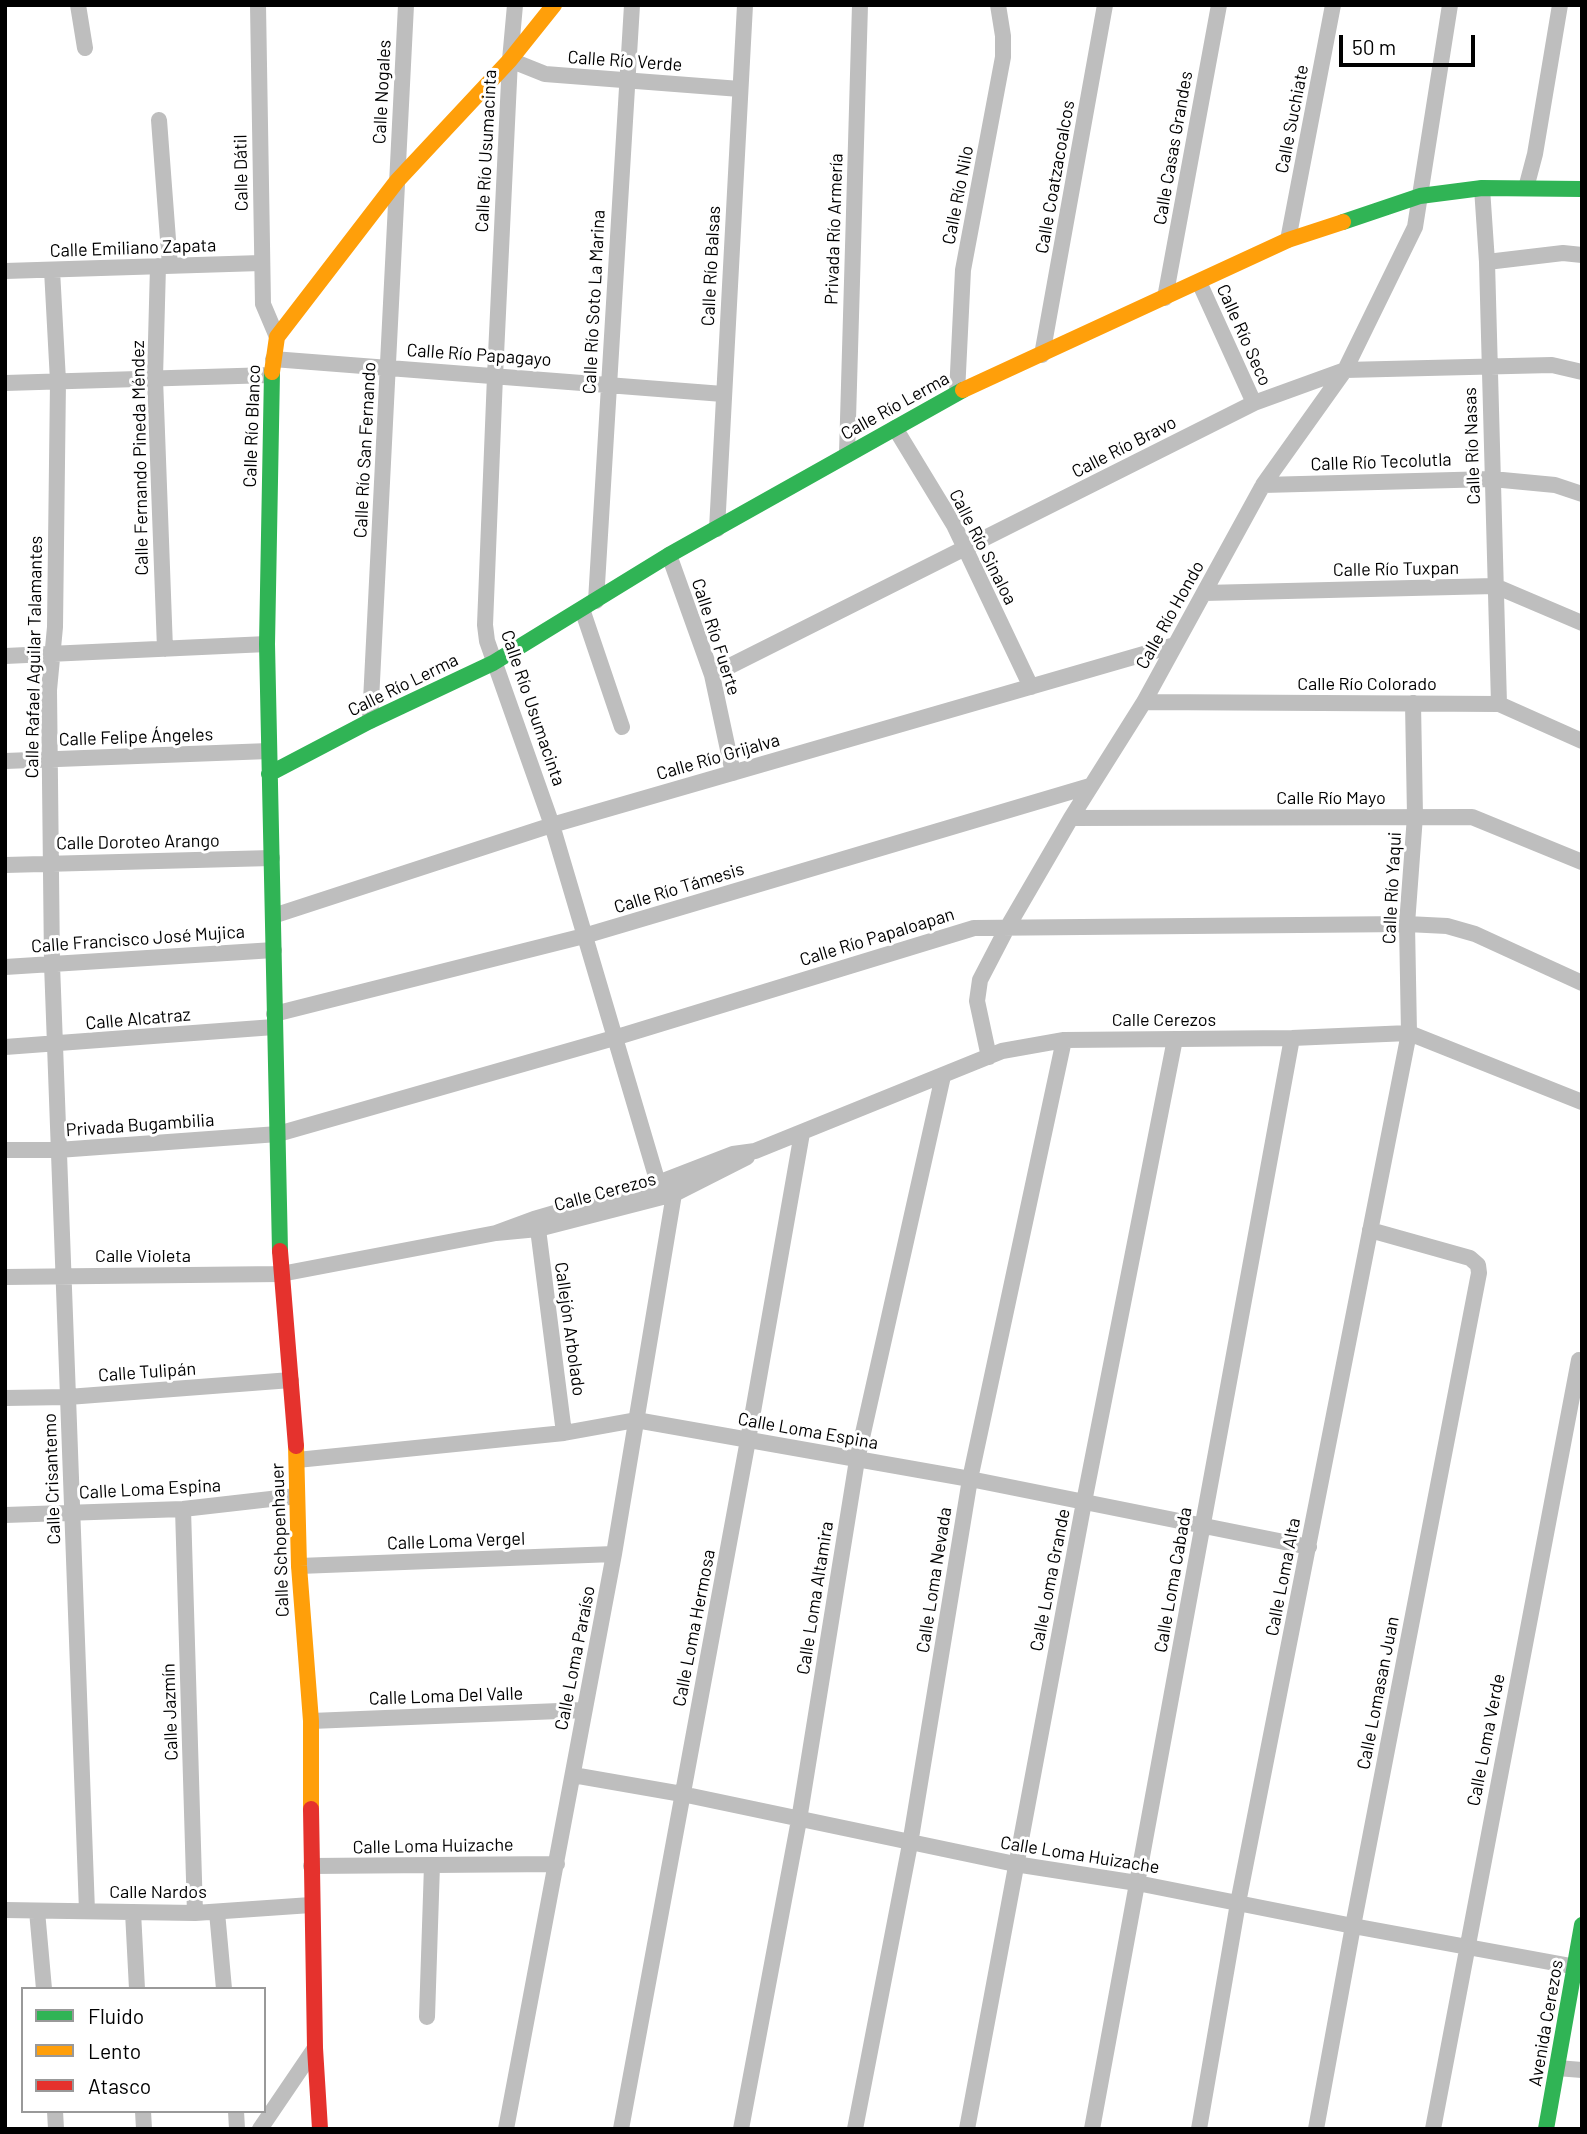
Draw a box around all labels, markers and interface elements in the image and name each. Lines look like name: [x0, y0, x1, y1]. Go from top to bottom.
scale bar: [1342, 21, 1478, 65]
text: 50 m: [1352, 34, 1396, 59]
street label: Calle Nogales: [368, 39, 396, 145]
street label: Calle Río Verde: [567, 46, 683, 76]
street label: Calle Suchiate: [1271, 63, 1313, 175]
street label: Calle Río Usumacinta: [471, 69, 501, 233]
street label: Calle Casas Grandes: [1149, 69, 1197, 227]
street label: Calle Coatzacoalcos: [1031, 99, 1079, 255]
street label: Calle Dátil: [230, 134, 252, 212]
street label: Calle Río Nilo: [938, 144, 978, 246]
street label: Privada Río Armería: [821, 153, 847, 305]
street label: Calle Río Balsas: [697, 205, 725, 327]
street label: Calle Río Soto La Marina: [578, 209, 610, 395]
street label: Calle Emiliano Zapata: [49, 234, 217, 262]
street label: Calle Río Seco: [1212, 281, 1276, 389]
street label: Calle Río Papagayo: [406, 339, 552, 371]
street label: Calle Fernando Pineda Méndez: [127, 340, 153, 576]
street label: Calle Río San Fernando: [350, 361, 380, 539]
street label: Calle Río Blanco: [239, 364, 265, 488]
street label: Calle Río Lerma: [837, 367, 953, 445]
street label: Calle Río Nasas: [1459, 387, 1485, 505]
street label: Calle Río Bravo: [1068, 411, 1180, 483]
street label: Calle Río Tecolutla: [1310, 449, 1452, 475]
street label: Calle Río Sinaloa: [945, 486, 1021, 608]
street label: Calle Rafael Aguilar Talamantes: [21, 535, 47, 779]
street label: Calle Río Hondo: [1131, 557, 1209, 673]
street label: Calle Río Tuxpan: [1333, 557, 1459, 581]
street label: Calle Río Fuerte: [687, 576, 745, 698]
street label: Calle Río Usumacinta: [496, 627, 570, 789]
street label: Calle Río Lerma: [344, 649, 462, 721]
street label: Calle Río Colorado: [1297, 673, 1437, 695]
street label: Calle Felipe Ángeles: [58, 724, 214, 750]
street label: Calle Río Grijalva: [654, 729, 782, 785]
street label: Calle Río Mayo: [1276, 787, 1386, 809]
street label: Calle Doroteo Arango: [56, 830, 220, 854]
street label: Calle Río Yaqui: [1378, 831, 1406, 945]
street label: Calle Río Támesis: [611, 858, 747, 918]
street label: Calle Río Papaloapan: [797, 903, 957, 971]
street label: Calle Francisco José Mujica: [30, 921, 246, 957]
street label: Calle Alcatraz: [85, 1004, 191, 1034]
street label: Calle Cerezos: [1112, 1009, 1216, 1031]
street label: Privada Bugambilia: [65, 1109, 215, 1141]
street label: Calle Cerezos: [552, 1168, 658, 1216]
street label: Calle Violeta: [95, 1245, 191, 1267]
street label: Callejón Arbolado: [550, 1261, 590, 1397]
street label: Calle Tulipán: [97, 1358, 197, 1386]
street label: Calle Loma Espina: [736, 1408, 880, 1454]
street label: Calle Crisantemo: [39, 1413, 65, 1545]
street label: Calle Schopenhauer: [267, 1462, 293, 1618]
street label: Calle Loma Espina: [78, 1474, 222, 1504]
street label: Calle Loma Nevada: [912, 1506, 956, 1654]
street label: Calle Loma Cabada: [1150, 1506, 1196, 1654]
street label: Calle Loma Grande: [1026, 1507, 1074, 1653]
street label: Calle Loma Alta: [1261, 1516, 1305, 1638]
street label: Calle Loma Altamira: [792, 1520, 838, 1676]
street label: Calle Loma Vergel: [387, 1528, 525, 1554]
street label: Calle Loma Hermosa: [668, 1548, 720, 1708]
street label: Calle Loma Paraíso: [550, 1584, 600, 1732]
street label: Calle Lomasan Juan: [1353, 1615, 1403, 1771]
street label: Calle Jazmín: [158, 1663, 182, 1761]
street label: Calle Loma Verde: [1463, 1672, 1509, 1808]
street label: Calle Loma Del Valle: [368, 1683, 524, 1709]
street label: Calle Loma Huizache: [999, 1832, 1161, 1878]
street label: Calle Loma Huizache: [352, 1834, 514, 1858]
street label: Calle Nardos: [109, 1881, 207, 1903]
street label: Avenida Cerezos: [1524, 1958, 1568, 2088]
legend: [21, 1987, 266, 2113]
text: Fluido: [88, 2003, 144, 2028]
text: Lento: [88, 2038, 141, 2063]
text: Atasco: [88, 2073, 151, 2098]

